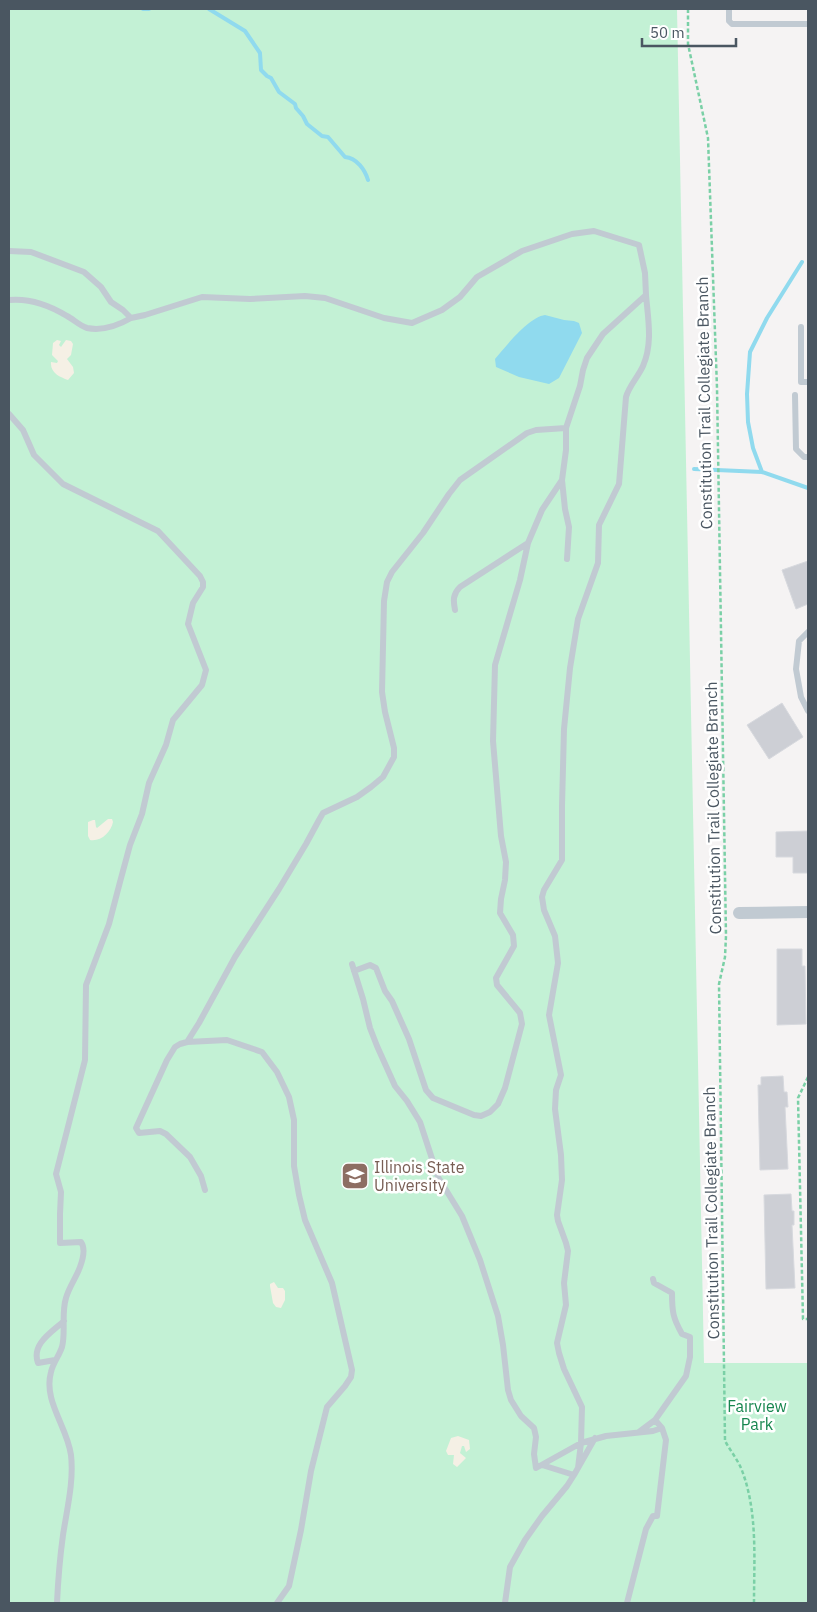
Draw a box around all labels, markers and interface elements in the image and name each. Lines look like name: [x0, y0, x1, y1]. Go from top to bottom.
scale bar: [642, 15, 736, 47]
text: 50 m: [650, 23, 685, 42]
street label: Constitution Trail Collegiate Branch: [692, 276, 716, 530]
street label: Constitution Trail Collegiate Branch: [701, 681, 725, 935]
street label: Constitution Trail Collegiate Branch: [699, 1086, 723, 1340]
place label: Illinois State University: [374, 1157, 465, 1195]
school or university icon: Illinois State University: [340, 1161, 370, 1191]
park label: Fairview Park: [727, 1396, 787, 1434]

